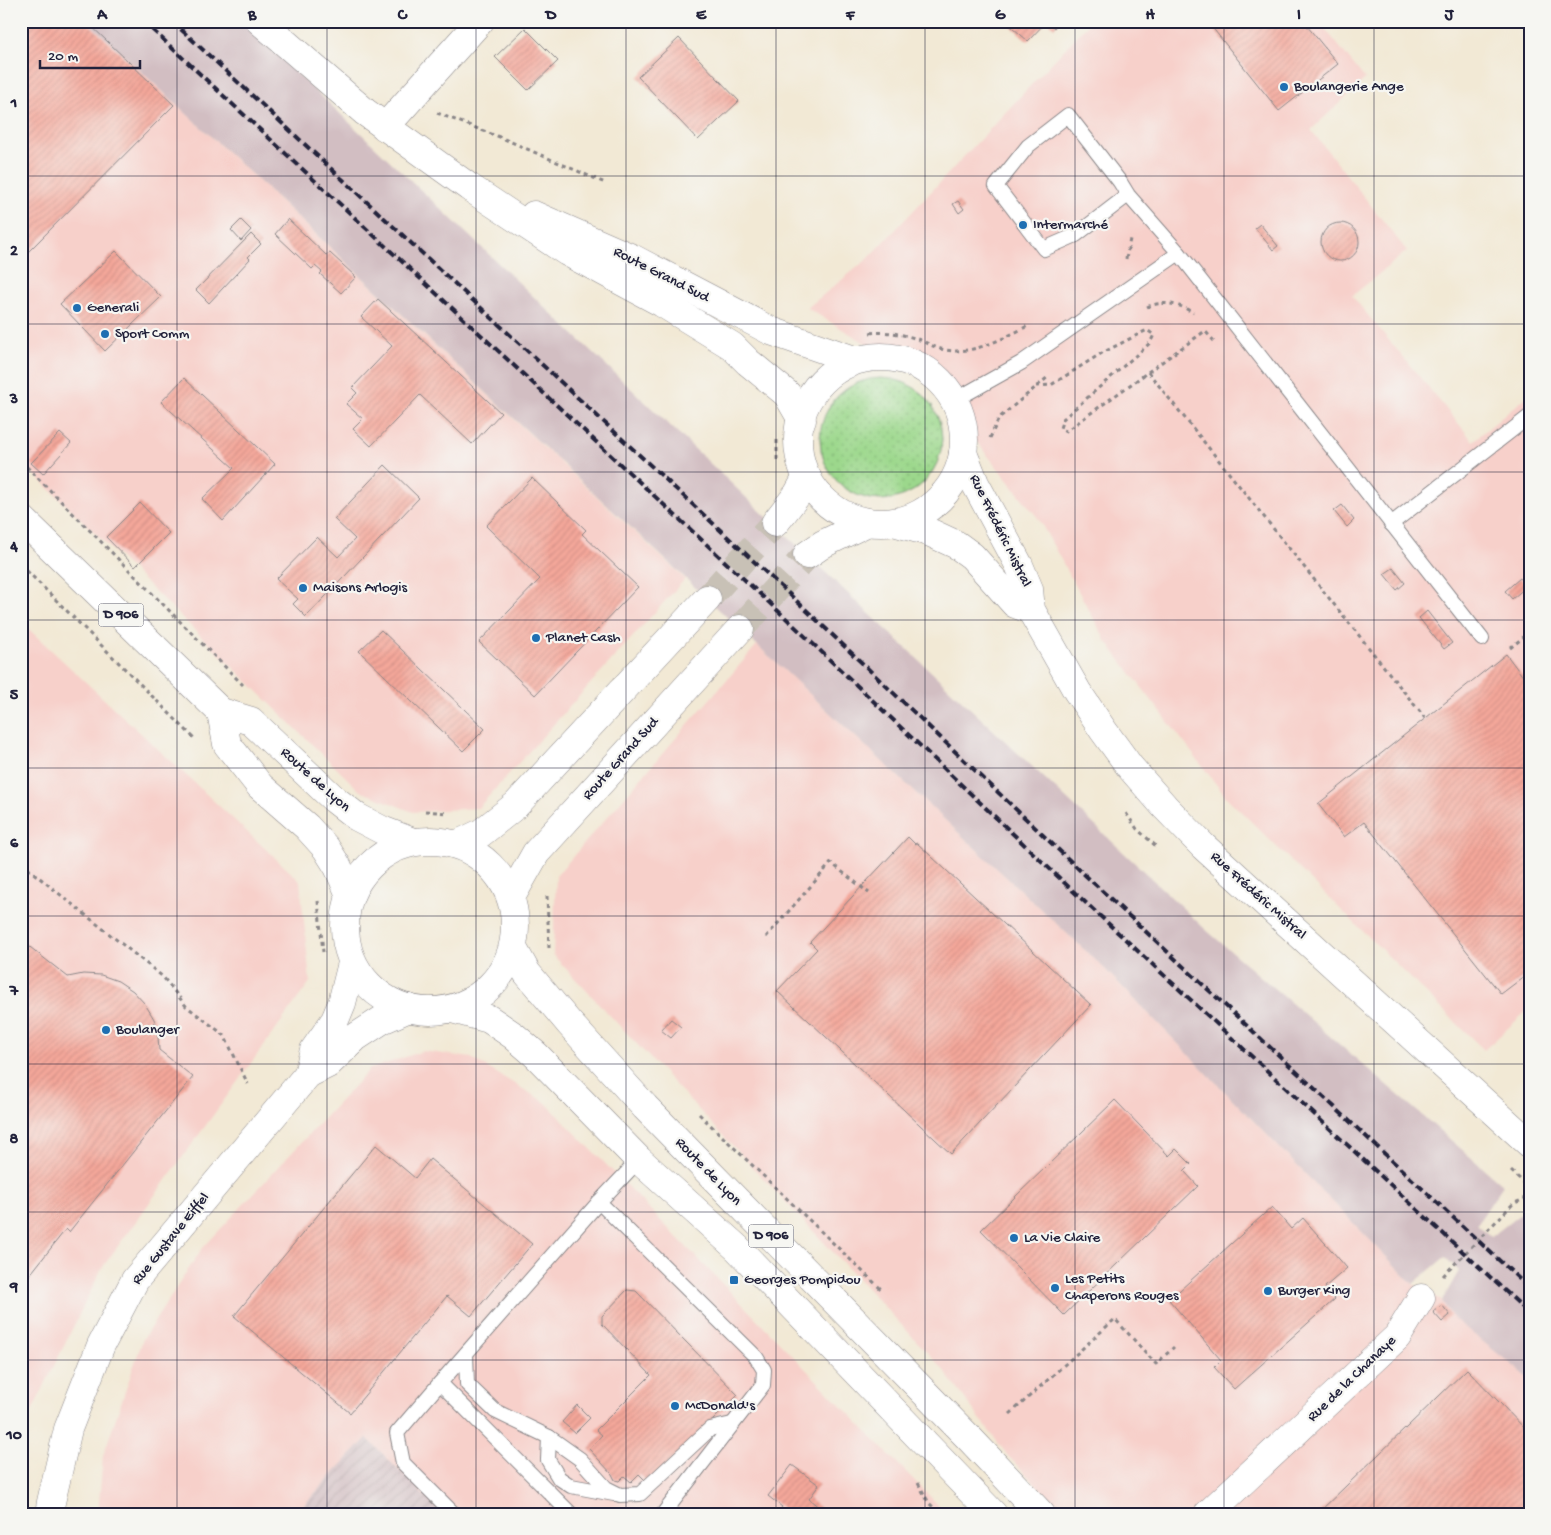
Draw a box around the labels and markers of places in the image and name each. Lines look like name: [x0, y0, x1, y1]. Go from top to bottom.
place label: Boulangerie Ange: [1293, 78, 1404, 96]
marker: Boulangerie Ange: [1278, 81, 1290, 93]
place label: Intermarché: [1033, 216, 1108, 234]
marker: Intermarché: [1017, 219, 1029, 231]
place label: Generali: [87, 299, 139, 317]
marker: Generali: [71, 302, 83, 314]
place label: Sport Comm: [115, 325, 190, 343]
marker: Sport Comm: [99, 328, 111, 340]
place label: Maisons Arlogis: [313, 579, 408, 597]
marker: Maisons Arlogis: [297, 582, 309, 594]
place label: Planet Cash: [545, 629, 621, 647]
marker: Planet Cash: [530, 632, 542, 644]
place label: Boulanger: [115, 1021, 181, 1039]
marker: Boulanger: [100, 1024, 112, 1036]
place label: La Vie Claire: [1024, 1229, 1101, 1247]
marker: La Vie Claire: [1008, 1232, 1020, 1244]
place label: Les Petits Chaperons Rouges: [1065, 1270, 1179, 1305]
place label: Georges Pompidou: [744, 1271, 861, 1289]
marker: Georges Pompidou: [728, 1274, 740, 1286]
marker: Les Petits Chaperons Rouges: [1049, 1282, 1061, 1294]
place label: Burger King: [1277, 1282, 1350, 1300]
marker: Burger King: [1262, 1285, 1274, 1297]
place label: McDonald's: [685, 1397, 755, 1415]
marker: McDonald's: [669, 1400, 681, 1412]

